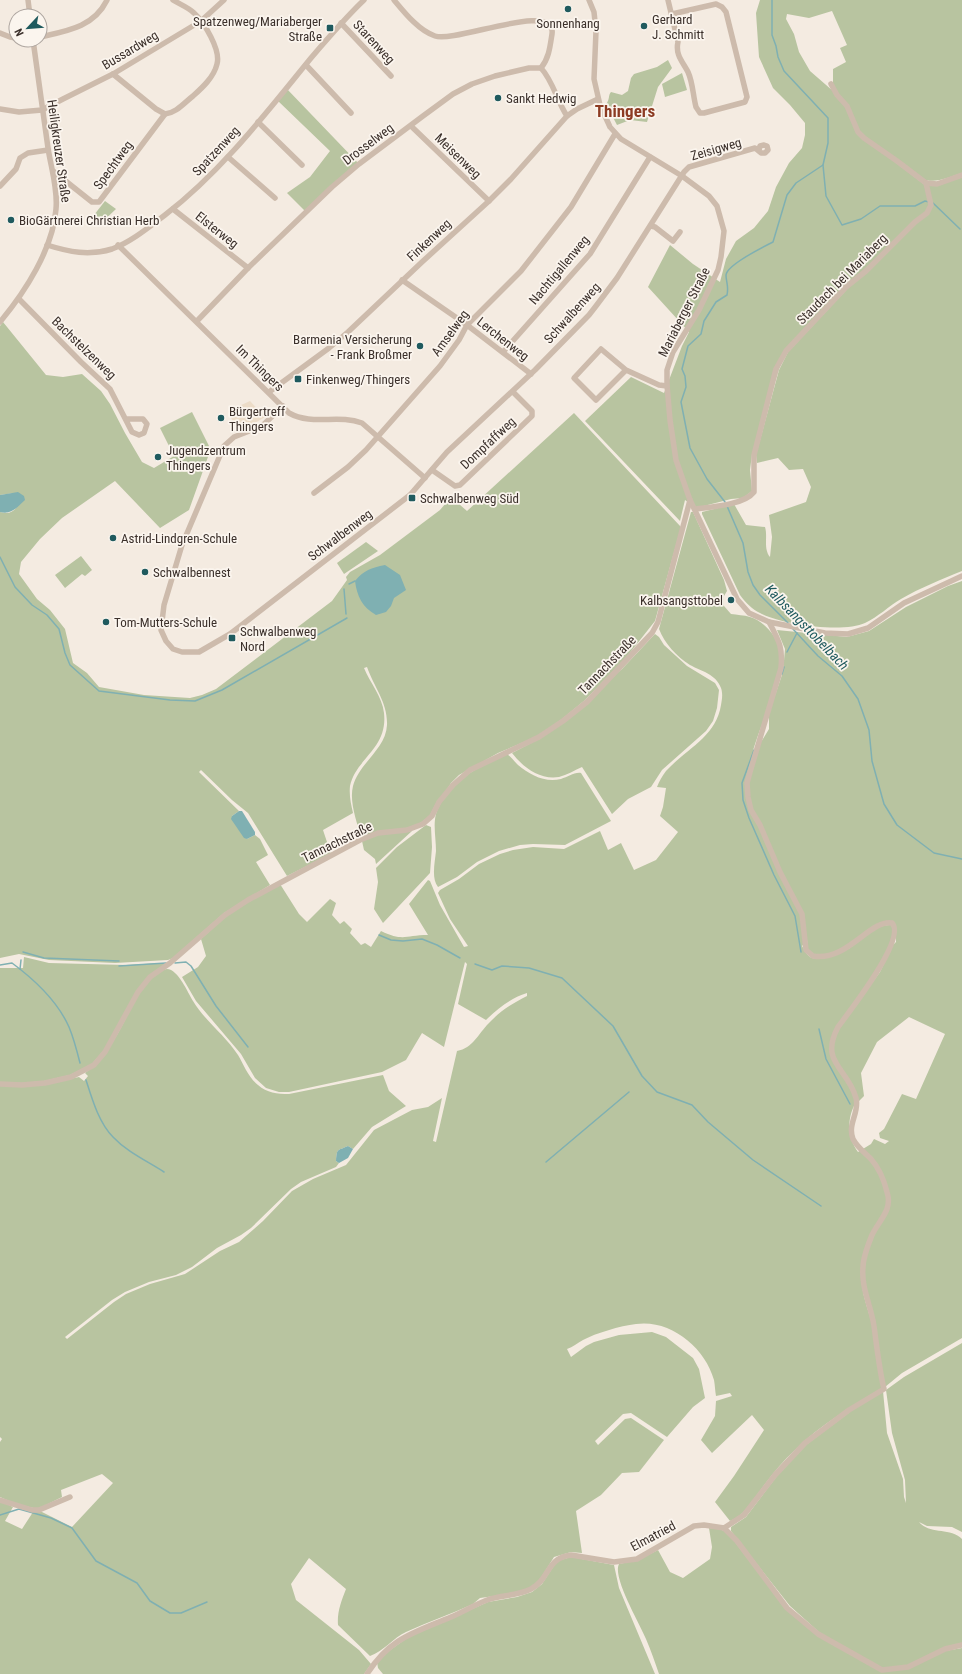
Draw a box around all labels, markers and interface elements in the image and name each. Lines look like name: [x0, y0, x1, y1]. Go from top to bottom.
marker: Sonnenhang: [563, 4, 573, 14]
north arrow: [8, 8, 48, 48]
place label: Gerhard J. Schmitt: [652, 12, 704, 42]
place label: Spatzenweg/Mariaberger Straße: [193, 14, 322, 44]
place label: Sonnenhang: [536, 16, 600, 31]
street label: Starenweg: [350, 17, 398, 67]
marker: Gerhard J. Schmitt: [639, 21, 649, 31]
marker: Spatzenweg/Mariaberger Straße: [325, 23, 335, 33]
text: N: [12, 26, 27, 38]
street label: Bussardweg: [99, 27, 161, 73]
place label: Sankt Hedwig: [506, 91, 576, 106]
marker: Sankt Hedwig: [493, 93, 503, 103]
street label: Heiligkreuzer Straße: [44, 99, 74, 203]
district label: Thingers: [595, 101, 655, 121]
street label: Drosselweg: [340, 120, 396, 168]
street label: Spatzenweg: [189, 123, 243, 179]
street label: Meisenweg: [432, 130, 484, 182]
street label: Zeisigweg: [689, 135, 743, 163]
street label: Spechtweg: [90, 138, 136, 192]
street label: Elsterweg: [193, 209, 241, 251]
place label: BioGärtnerei Christian Herb: [19, 213, 159, 228]
marker: BioGärtnerei Christian Herb: [6, 215, 16, 225]
street label: Finkenweg: [404, 216, 454, 264]
street label: Staudach bei Mariaberg: [794, 231, 890, 327]
street label: Nachtigallenweg: [526, 232, 592, 308]
street label: Mariaberger Straße: [655, 265, 713, 359]
street label: Schwalbenweg: [541, 280, 603, 346]
street label: Amselweg: [428, 307, 472, 359]
street label: Bachstelzenweg: [49, 314, 119, 382]
street label: Lerchenweg: [474, 314, 532, 364]
place label: Barmenia Versicherung - Frank Broßmer: [293, 332, 412, 362]
marker: Barmenia Versicherung - Frank Broßmer: [415, 341, 425, 351]
street label: Im Thingers: [233, 342, 287, 394]
place label: Finkenweg/Thingers: [306, 372, 410, 387]
marker: Finkenweg/Thingers: [293, 374, 303, 384]
place label: Bürgertreff Thingers: [229, 404, 285, 434]
marker: Bürgertreff Thingers: [216, 413, 226, 423]
street label: Dompfaffweg: [457, 414, 519, 472]
place label: Jugendzentrum Thingers: [166, 443, 246, 473]
marker: Jugendzentrum Thingers: [153, 452, 163, 462]
place label: Schwalbenweg Süd: [420, 491, 519, 506]
marker: Schwalbenweg Süd: [407, 493, 417, 503]
street label: Schwalbenweg: [305, 506, 375, 564]
place label: Astrid-Lindgren-Schule: [121, 531, 237, 546]
marker: Astrid-Lindgren-Schule: [108, 533, 118, 543]
place label: Schwalbennest: [153, 565, 231, 580]
marker: Schwalbennest: [140, 567, 150, 577]
water label: Kalbsangsttobelbach: [762, 581, 852, 673]
place label: Kalbsangsttobel: [640, 593, 723, 608]
marker: Kalbsangsttobel: [726, 595, 736, 605]
place label: Tom-Mutters-Schule: [114, 615, 217, 630]
marker: Tom-Mutters-Schule: [101, 617, 111, 627]
place label: Schwalbenweg Nord: [240, 624, 316, 654]
street label: Tannachstraße: [575, 632, 639, 698]
marker: Schwalbenweg Nord: [227, 633, 237, 643]
street label: Tannachstraße: [300, 819, 374, 865]
street label: Elmatried: [628, 1518, 678, 1554]

